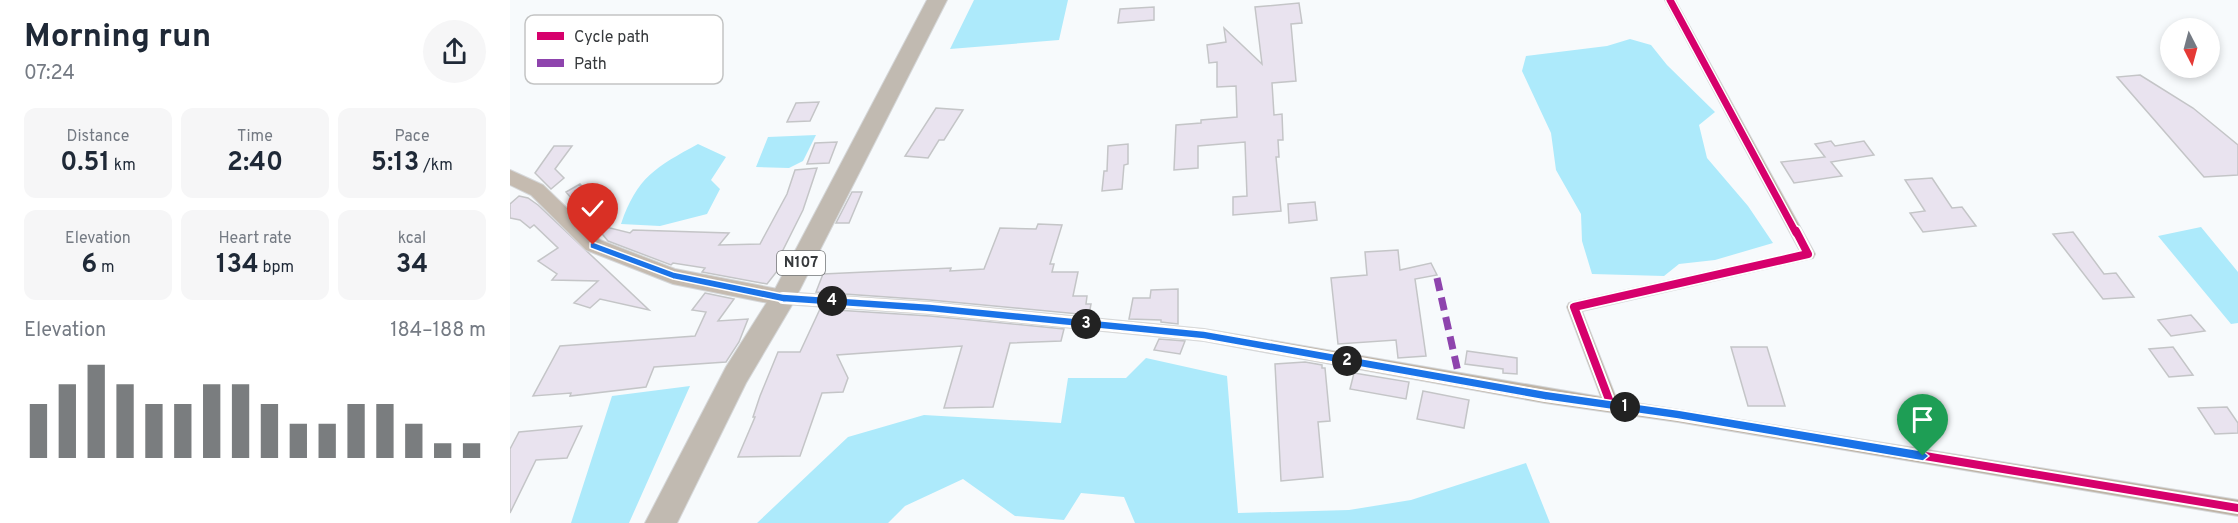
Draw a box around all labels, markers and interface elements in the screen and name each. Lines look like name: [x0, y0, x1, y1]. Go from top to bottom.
legend: [525, 15, 723, 84]
text: Morning run: [24, 17, 211, 59]
north arrow: [2160, 18, 2220, 78]
map controls: [2160, 18, 2220, 78]
button: share: [423, 20, 486, 83]
text: Cycle path: [574, 28, 649, 48]
text: Path: [574, 55, 607, 75]
text: 07:24: [24, 61, 75, 87]
text: Distance: [67, 127, 129, 147]
text: Time: [237, 127, 273, 147]
text: Pace: [394, 127, 430, 147]
text: 0.51: [60, 147, 110, 180]
text: 2:40: [227, 147, 283, 180]
text: 5:13: [371, 147, 419, 180]
text: km: [110, 156, 136, 176]
text: /km: [419, 156, 453, 176]
pin: [567, 183, 618, 245]
icon: check: [576, 192, 609, 225]
text: Elevation: [65, 229, 131, 249]
text: Heart rate: [218, 229, 292, 249]
text: kcal: [398, 229, 426, 249]
text: 6: [81, 249, 97, 282]
text: 134: [216, 249, 259, 282]
text: 34: [396, 249, 428, 282]
road number: N107: [777, 251, 825, 275]
text: m: [97, 258, 115, 278]
text: bpm: [259, 258, 294, 278]
pin: 4: [817, 286, 847, 316]
text: 4: [827, 291, 837, 311]
pin: 3: [1071, 309, 1101, 339]
text: 3: [1081, 314, 1091, 334]
text: Elevation: [24, 318, 106, 344]
text: 184–188 m: [390, 318, 486, 344]
pin: 2: [1332, 346, 1362, 376]
text: 2: [1342, 351, 1352, 371]
pin: 1: [1610, 392, 1640, 422]
pin: [1897, 394, 1948, 456]
text: 1: [1622, 397, 1628, 417]
icon: arrive: [1906, 403, 1939, 436]

